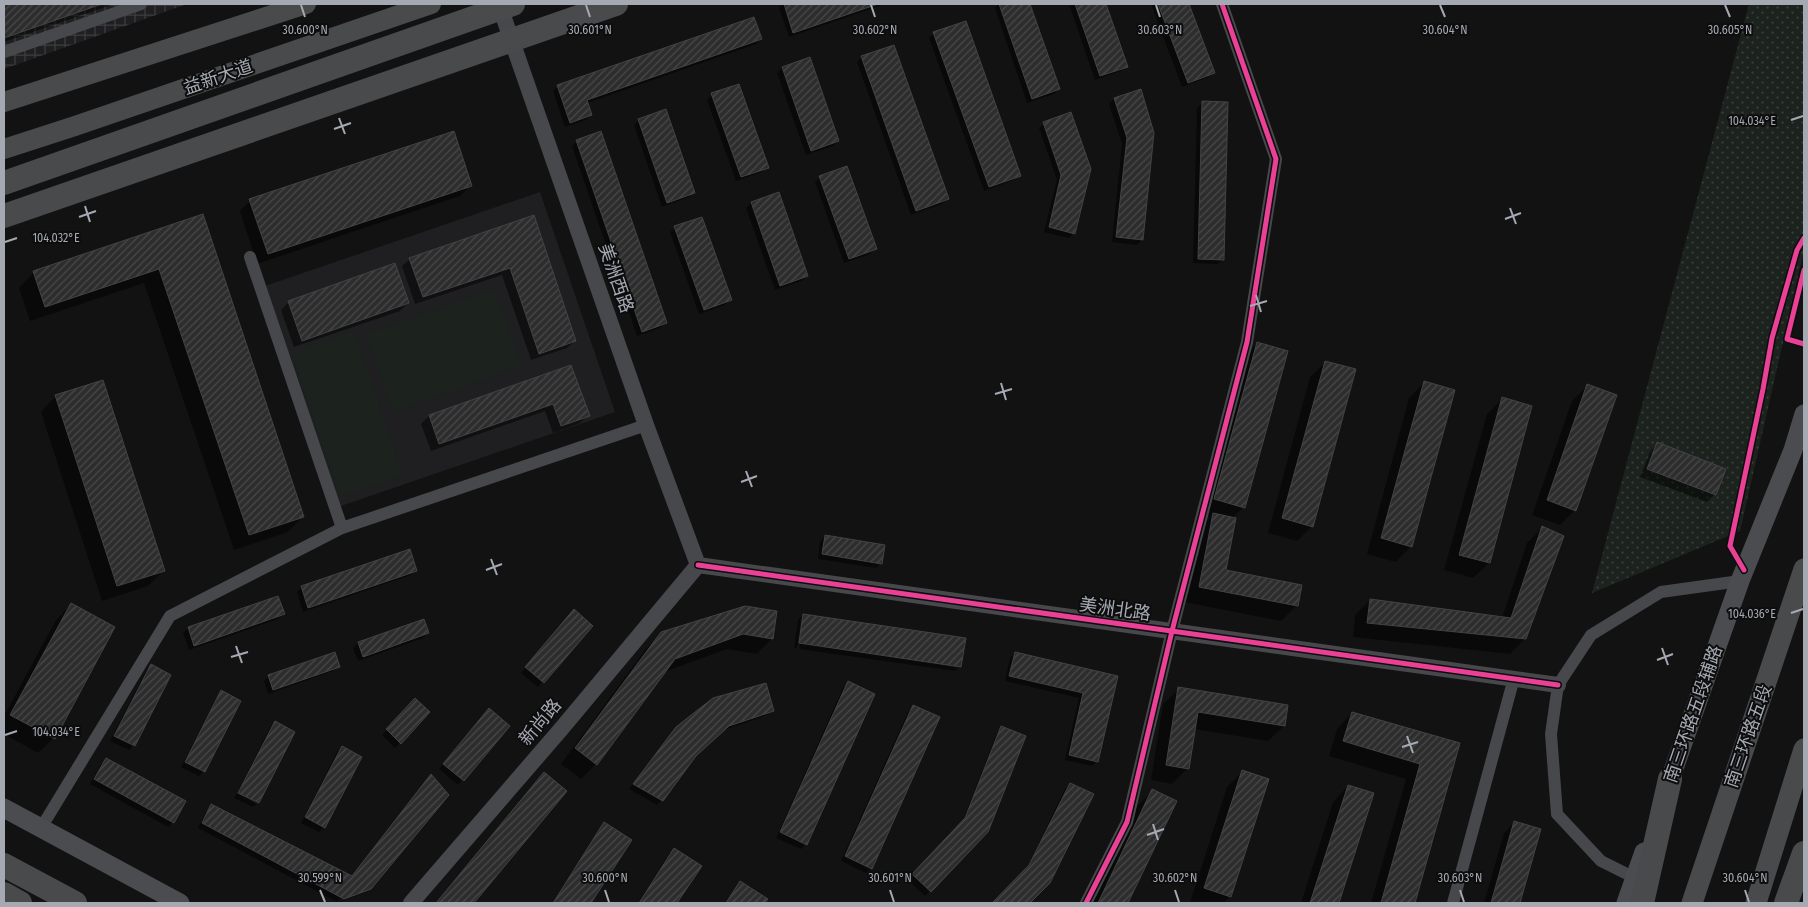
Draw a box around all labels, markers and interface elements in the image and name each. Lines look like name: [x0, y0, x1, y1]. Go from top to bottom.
text: 30.600°N: [282, 23, 328, 37]
text: 30.601°N: [568, 23, 612, 37]
text: 30.602°N: [853, 23, 897, 37]
text: 30.603°N: [1138, 23, 1182, 37]
text: 30.604°N: [1422, 23, 1468, 37]
text: 30.605°N: [1708, 23, 1752, 37]
street label: 益新大道: [180, 55, 256, 99]
text: 104.034°E: [1728, 114, 1776, 128]
text: 104.032°E: [32, 231, 80, 245]
street label: 美洲西路: [594, 240, 638, 316]
street label: 美洲北路: [1078, 593, 1152, 625]
text: 104.036°E: [1728, 607, 1776, 621]
street label: 南三环路五段辅路: [1659, 642, 1727, 786]
street label: 南三环路五段: [1720, 681, 1776, 791]
street label: 新尚路: [514, 694, 566, 750]
text: 104.034°E: [32, 725, 80, 739]
text: 30.599°N: [298, 871, 342, 885]
text: 30.600°N: [582, 871, 628, 885]
text: 30.601°N: [868, 871, 912, 885]
text: 30.602°N: [1153, 871, 1197, 885]
text: 30.603°N: [1438, 871, 1482, 885]
text: 30.604°N: [1722, 871, 1768, 885]

